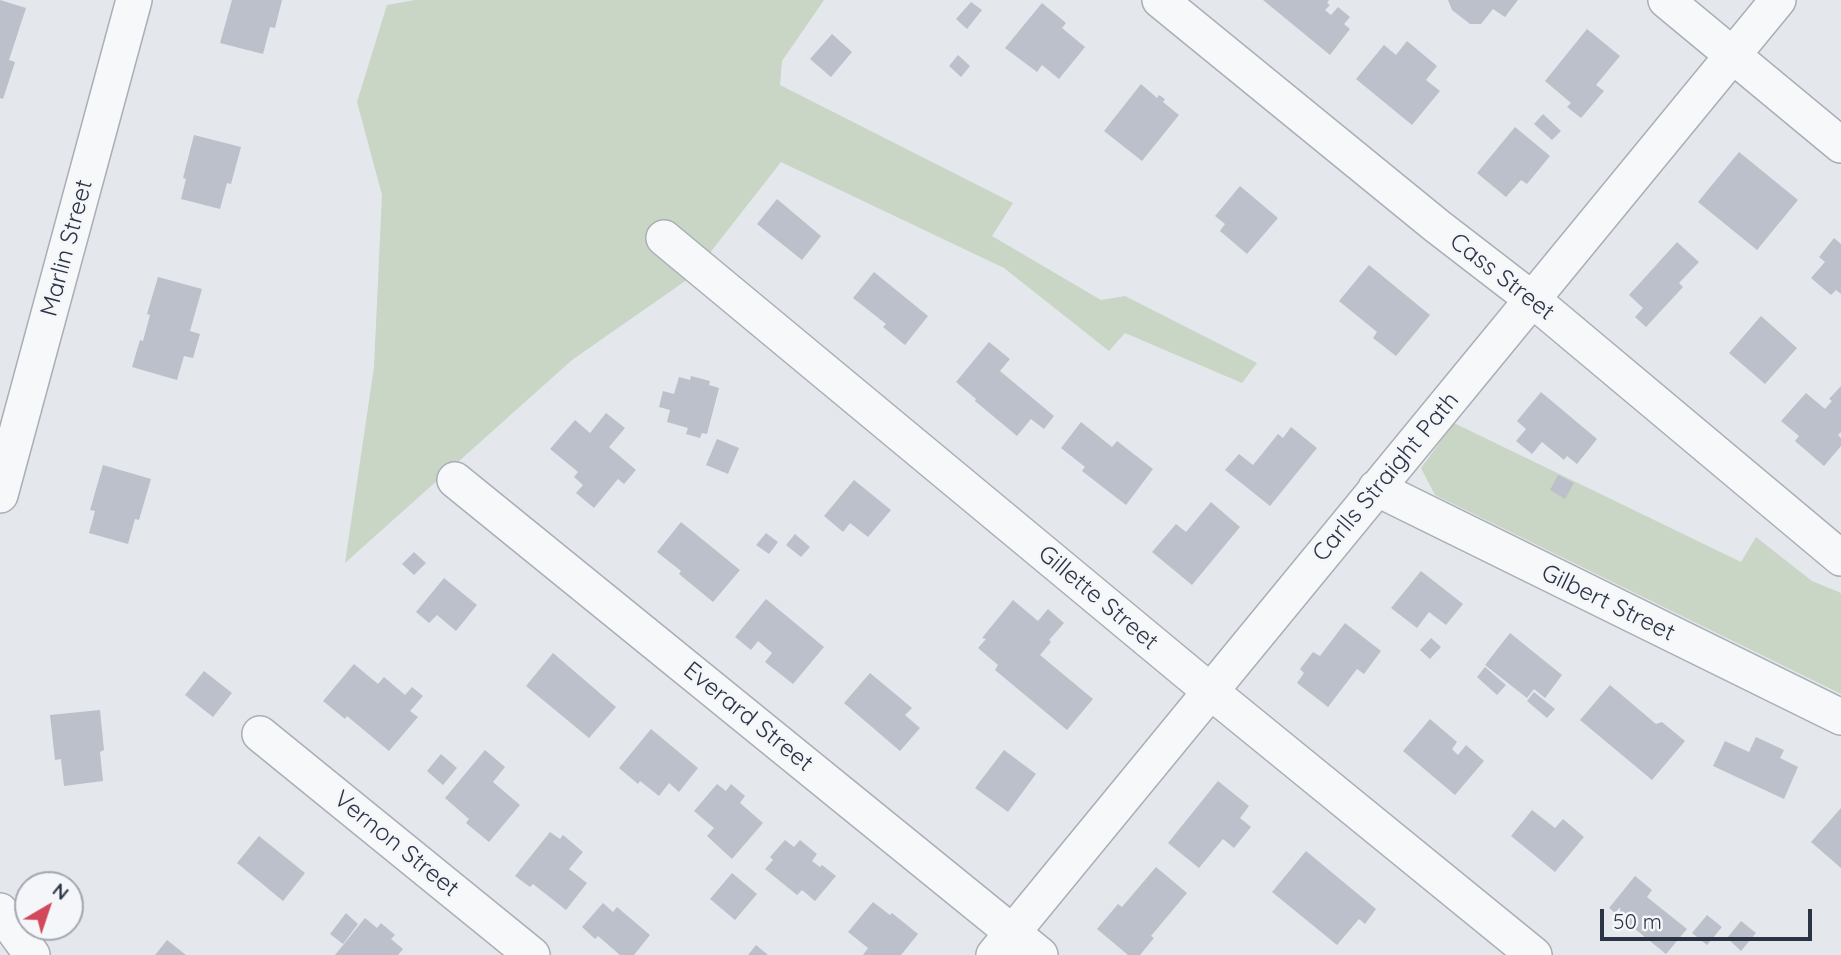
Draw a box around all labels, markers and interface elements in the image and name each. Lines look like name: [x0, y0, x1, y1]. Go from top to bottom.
street label: Marlin Street: [35, 177, 99, 319]
street label: Cass Street: [1444, 227, 1560, 327]
street label: Carlls Straight Path: [1307, 386, 1465, 568]
street label: Gillette Street: [1032, 539, 1164, 657]
street label: Gilbert Street: [1537, 558, 1679, 648]
street label: Everard Street: [677, 656, 819, 778]
street label: Vernon Street: [328, 785, 464, 903]
north arrow: [14, 871, 84, 941]
text: N: [48, 878, 74, 905]
scale bar: [1603, 895, 1815, 939]
text: 50 m: [1613, 908, 1662, 934]

